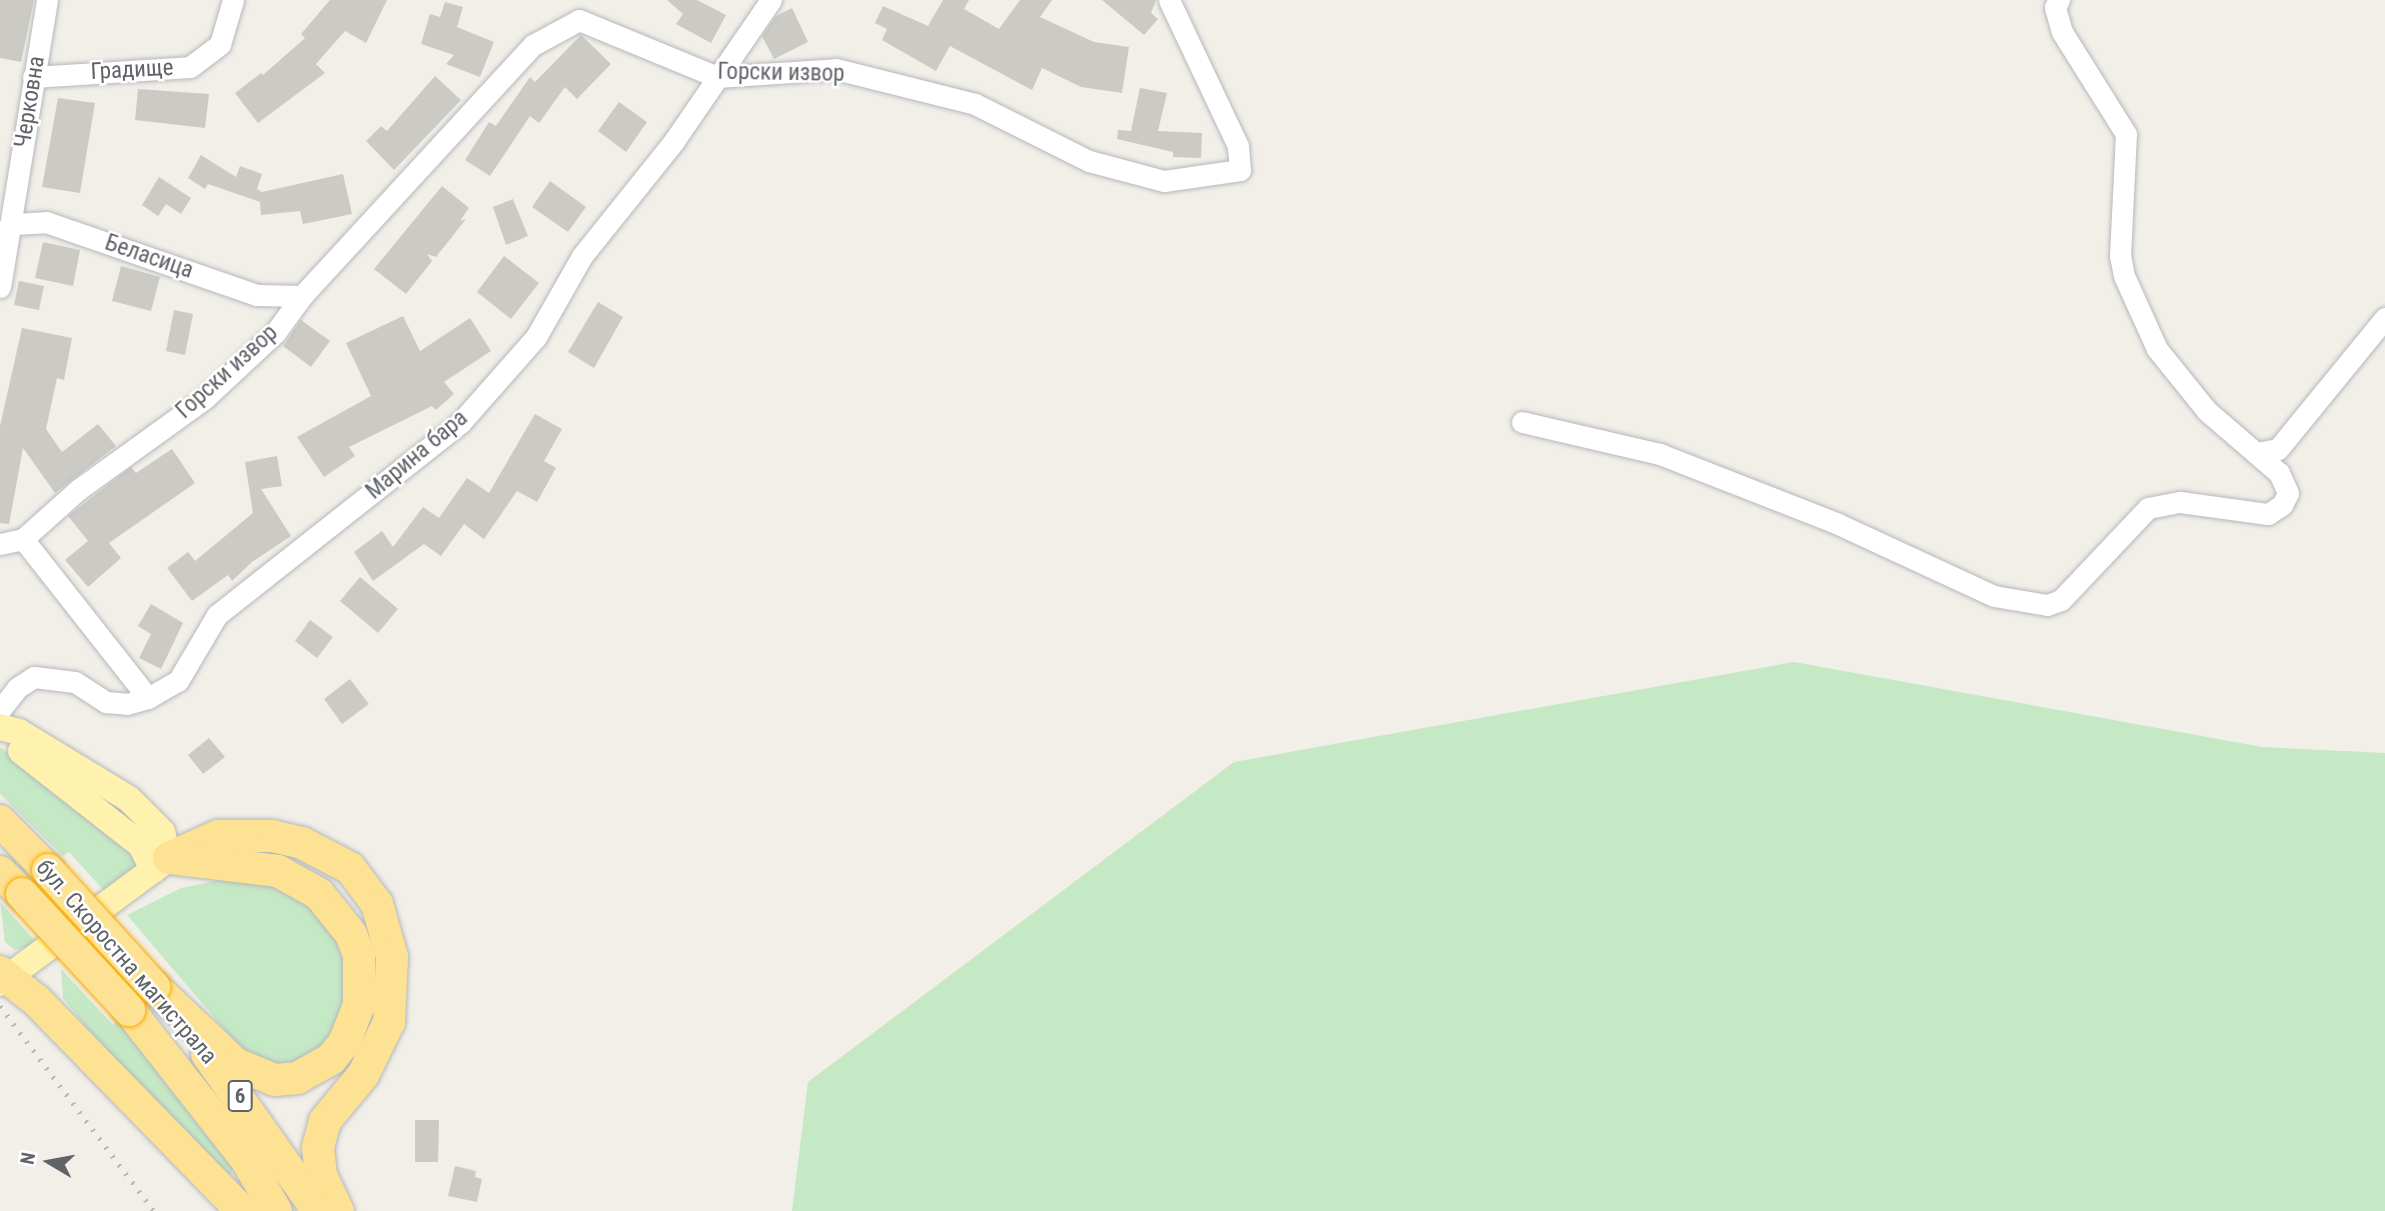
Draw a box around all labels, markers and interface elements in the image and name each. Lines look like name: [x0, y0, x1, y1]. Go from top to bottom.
street label: Черковна: [9, 54, 51, 150]
street label: Градище: [90, 54, 174, 86]
street label: Горски извор: [717, 58, 845, 88]
street label: Беласица: [101, 229, 197, 285]
street label: Горски извор: [171, 319, 283, 425]
street label: Марина бара: [361, 405, 473, 505]
street label: бул. Скоростна магистрала: [30, 854, 222, 1070]
road number: 6: [226, 1078, 254, 1114]
north arrow: [14, 1127, 84, 1197]
text: N: [15, 1151, 40, 1166]

